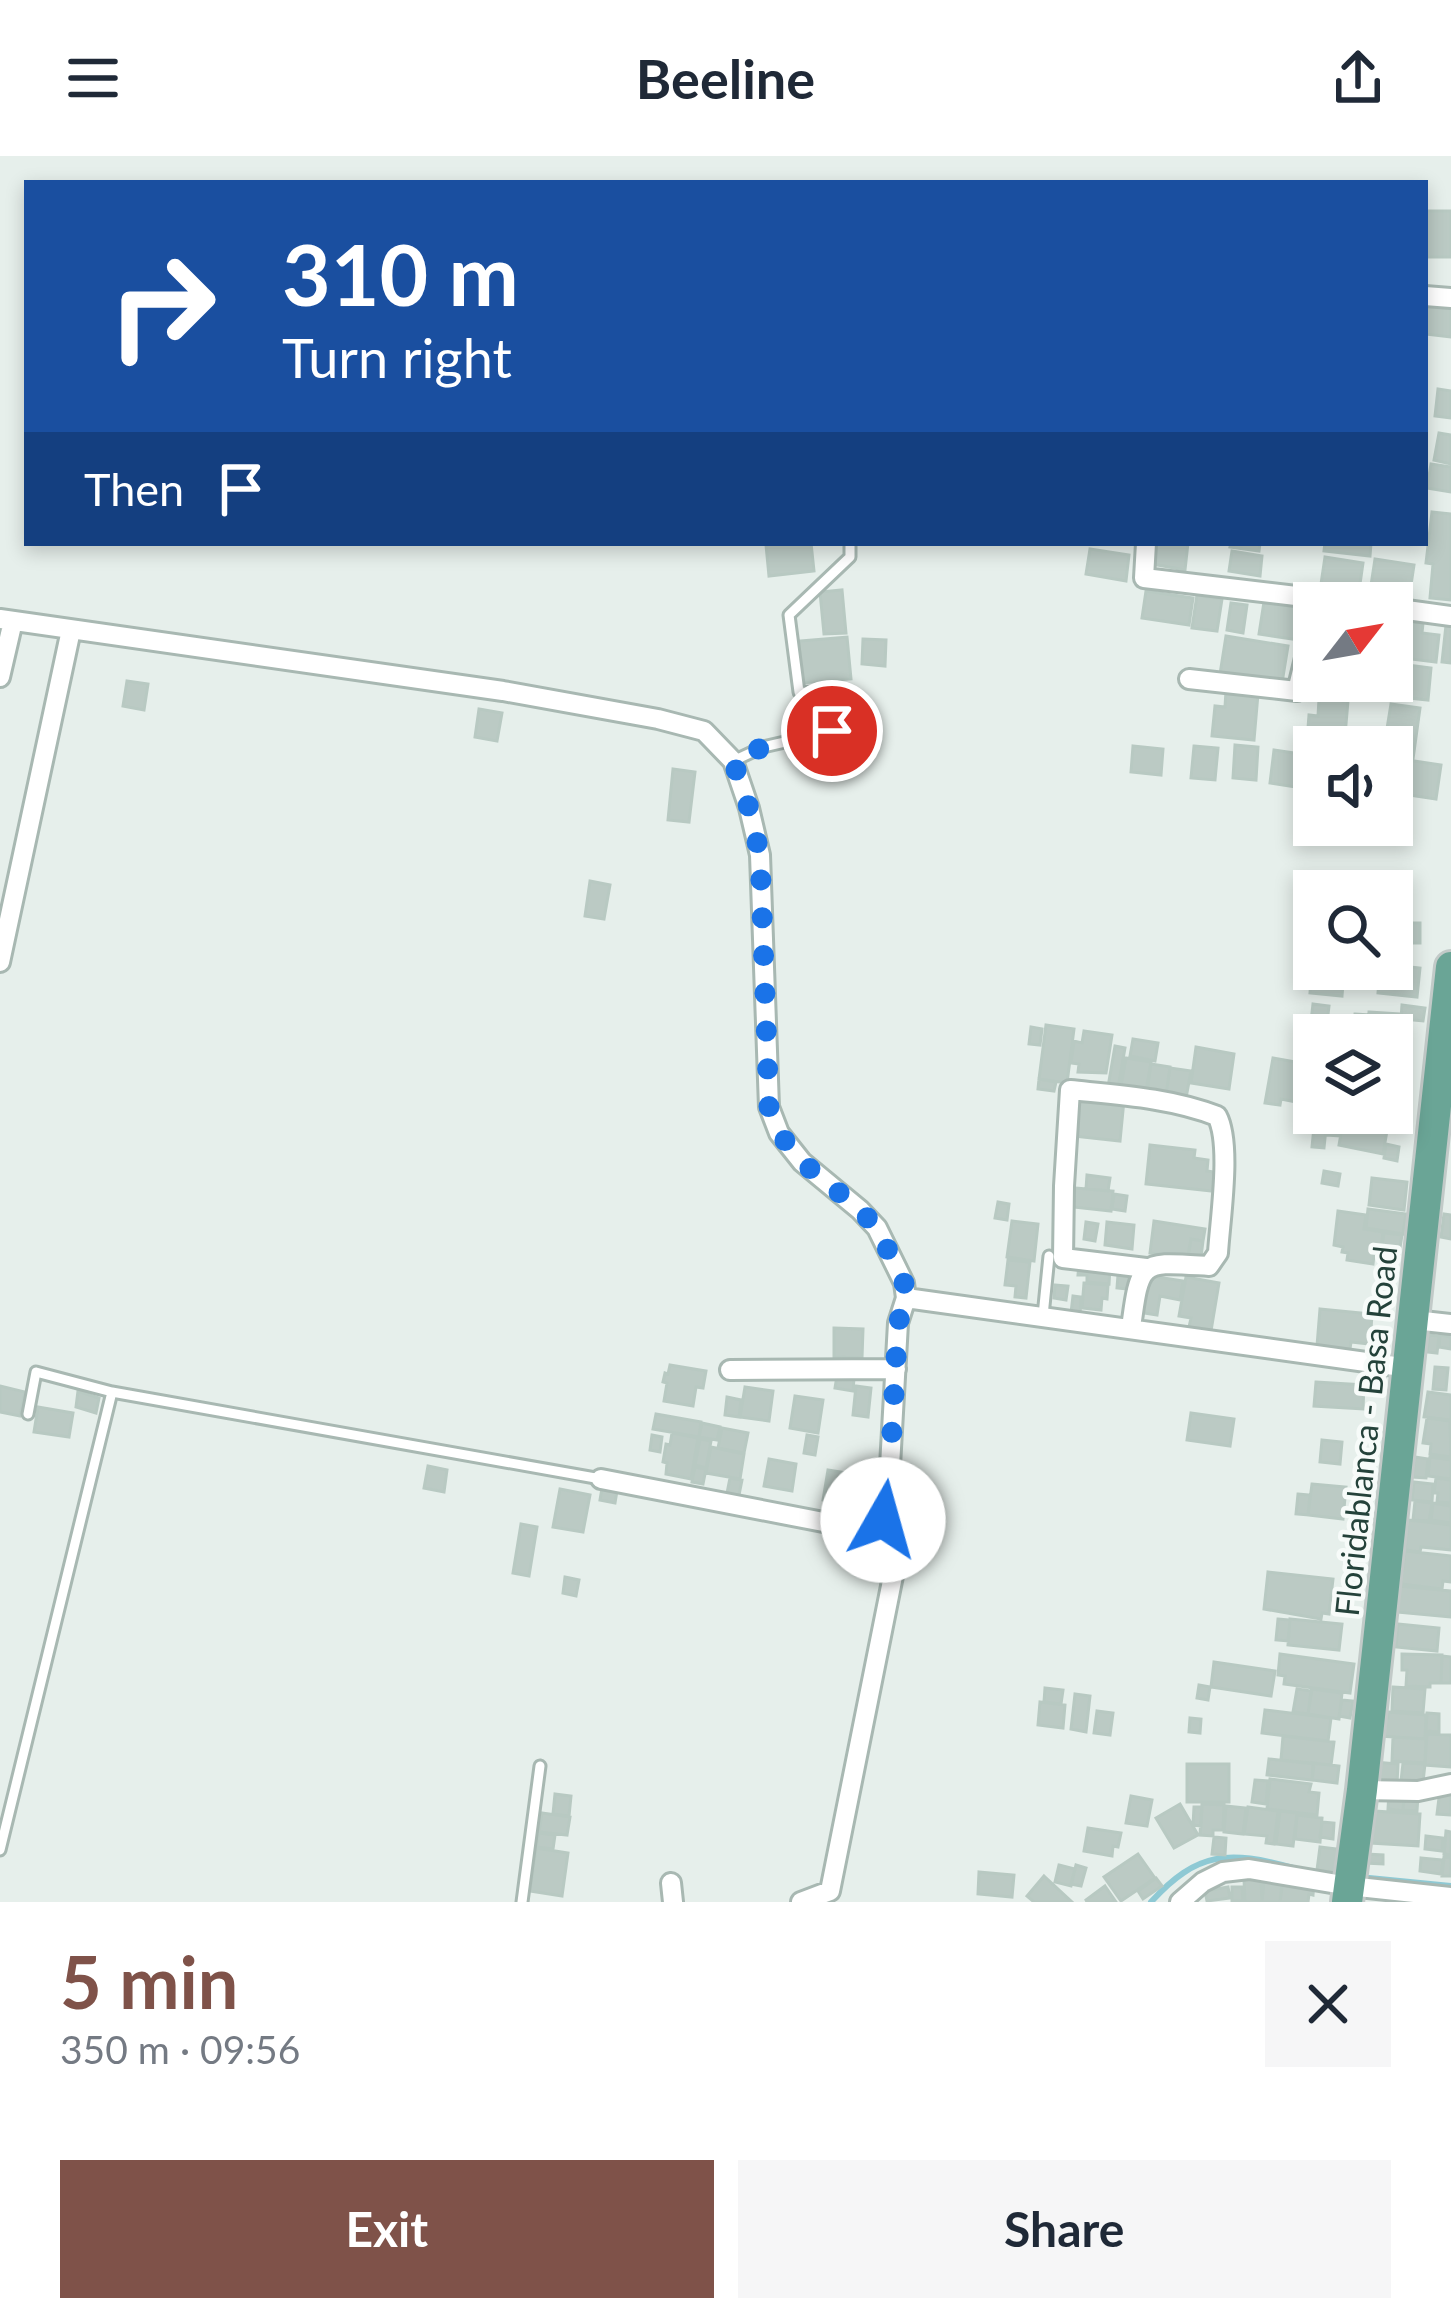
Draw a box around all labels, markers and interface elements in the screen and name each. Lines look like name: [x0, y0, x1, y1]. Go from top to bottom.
icon: menu: [60, 45, 126, 111]
icon: share: [1325, 45, 1391, 111]
text: Beeline: [636, 46, 815, 111]
text: 310 m: [282, 223, 519, 324]
icon: right: [84, 228, 240, 384]
text: Turn right: [282, 325, 512, 390]
icon: arrive: [208, 456, 274, 522]
text: Then: [84, 462, 184, 516]
north arrow: [1293, 582, 1413, 702]
map controls: [1293, 582, 1413, 1134]
pin: [781, 680, 883, 782]
icon: arrive: [799, 698, 865, 764]
button: sound: [1293, 726, 1413, 846]
button: search: [1293, 870, 1413, 990]
button: layers: [1293, 1014, 1413, 1134]
street label: Floridablanca - Basa Road: [1326, 1244, 1404, 1618]
position arrow: [820, 1457, 946, 1583]
text: 5 min: [60, 1938, 238, 2024]
button: close: [1265, 1941, 1391, 2067]
text: 350 m · 09:56: [60, 2026, 300, 2072]
button: Exit: [60, 2160, 714, 2298]
button: Share: [738, 2160, 1391, 2298]

